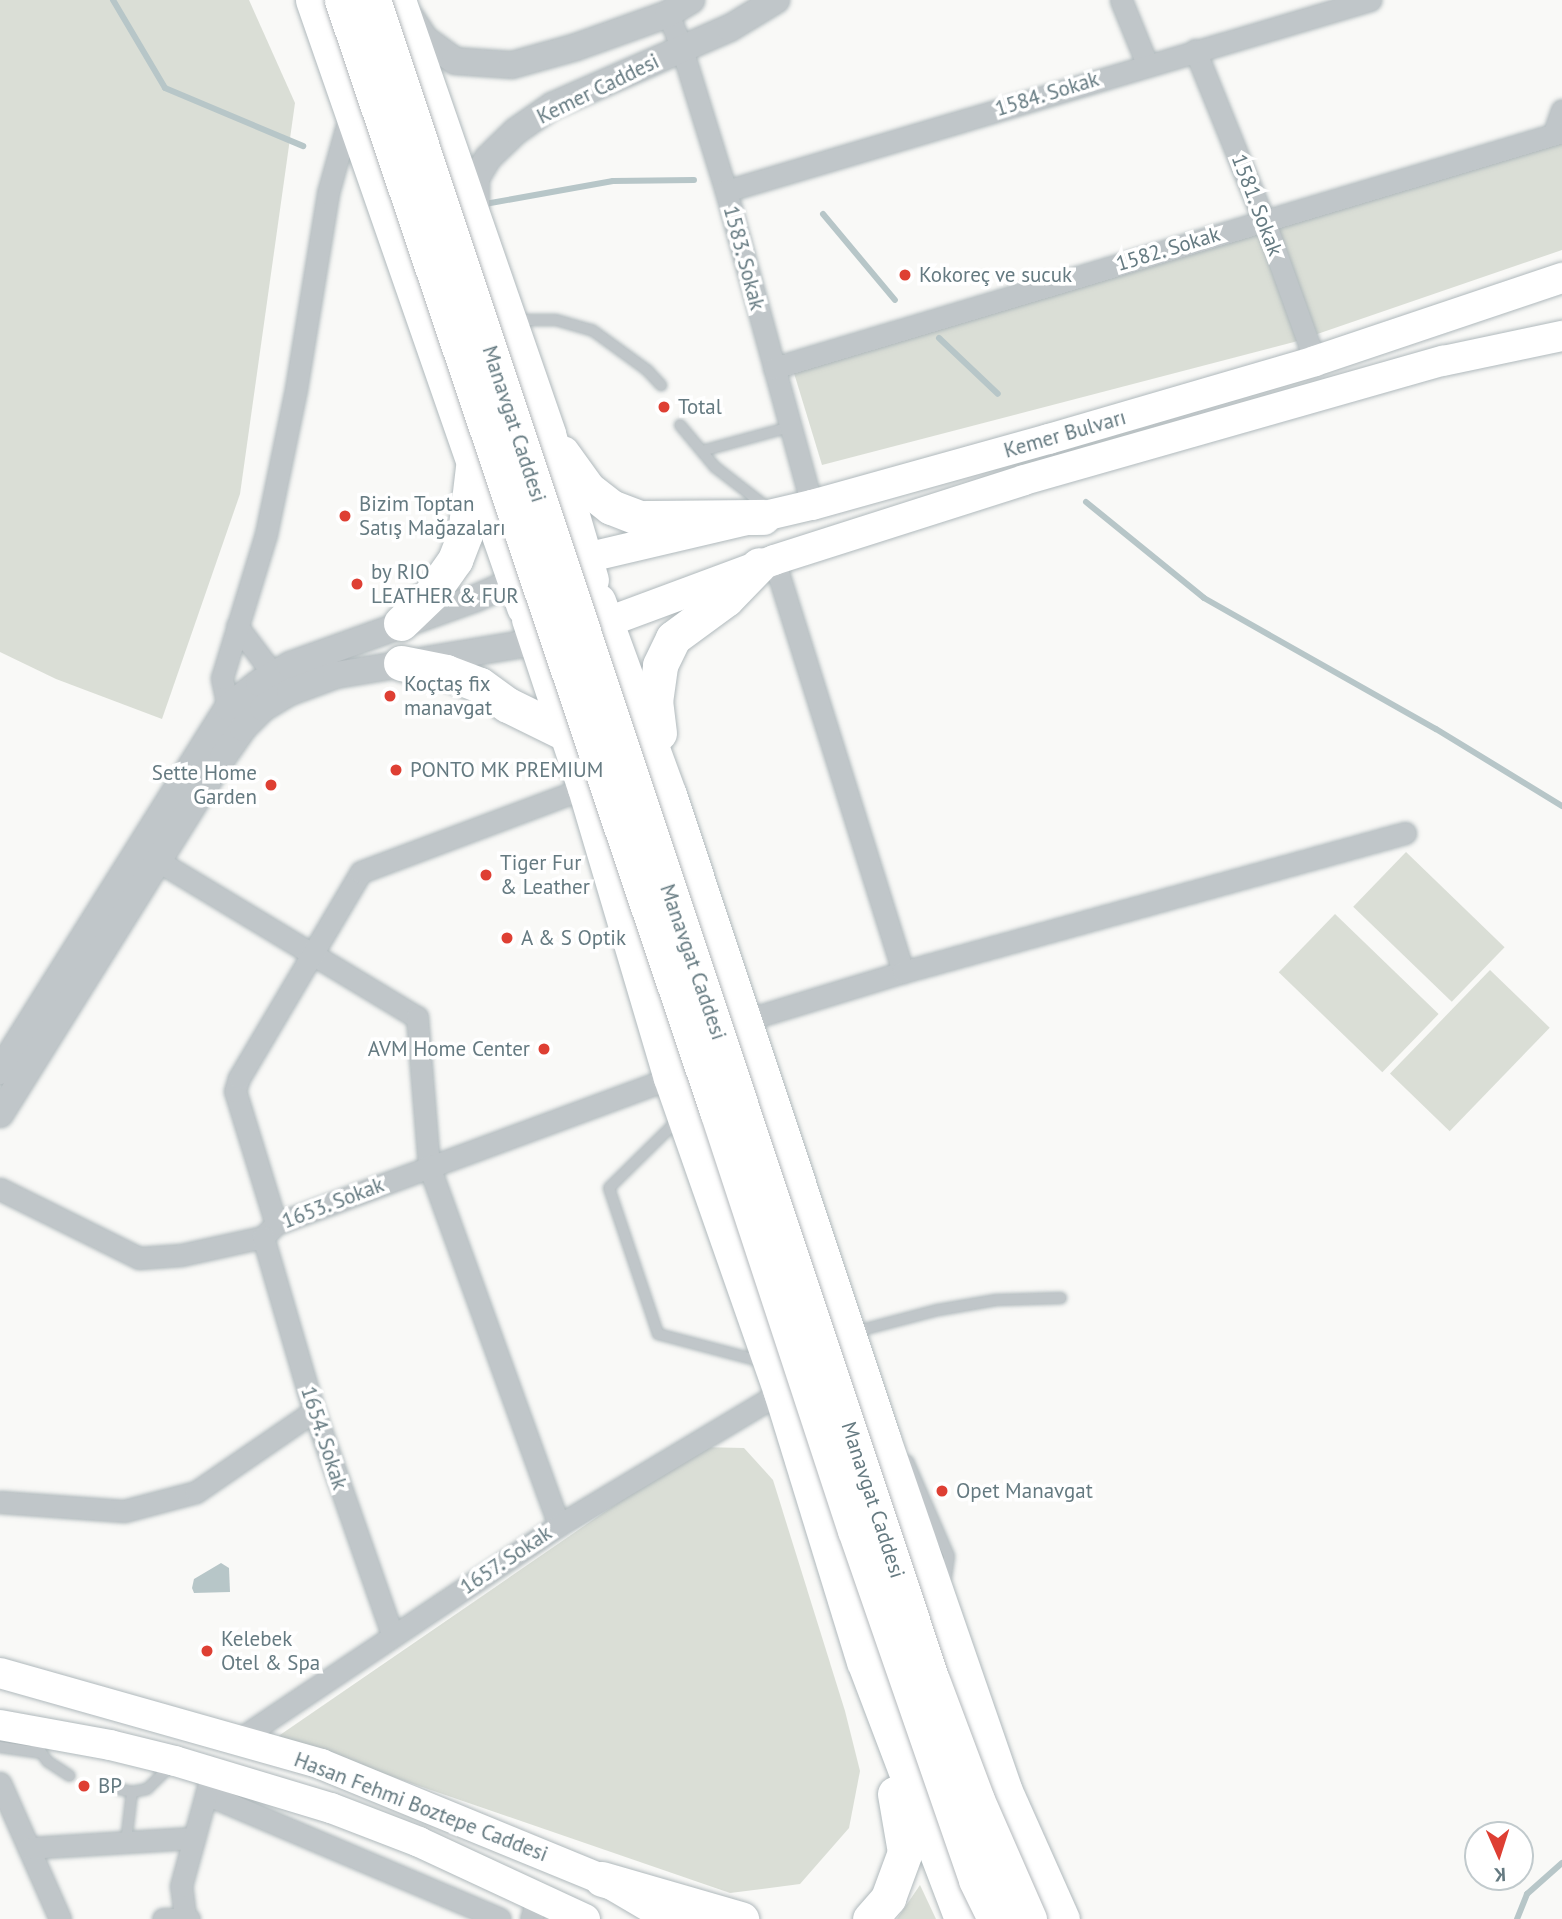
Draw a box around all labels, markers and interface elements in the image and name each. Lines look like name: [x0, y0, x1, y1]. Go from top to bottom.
street label: Kemer Caddesi: [533, 49, 663, 129]
street label: 1584. Sokak: [991, 66, 1103, 122]
street label: 1581. Sokak: [1226, 150, 1288, 260]
street label: 1583. Sokak: [718, 202, 770, 314]
street label: 1582. Sokak: [1112, 221, 1224, 277]
place label: Kokoreç ve sucuk: [919, 262, 1073, 288]
marker: Kokoreç ve sucuk: [897, 267, 913, 283]
street label: Manavgat Caddesi: [477, 343, 551, 505]
place label: Total: [678, 394, 722, 420]
marker: Total: [656, 399, 672, 415]
street label: Kemer Bulvarı: [1001, 405, 1129, 463]
place label: Bizim Toptan Satış Mağazaları: [359, 491, 506, 541]
marker: Bizim Toptan Satış Mağazaları: [337, 508, 353, 524]
place label: by RIO LEATHER & FUR: [371, 559, 519, 609]
marker: by RIO LEATHER & FUR: [349, 576, 365, 592]
place label: Koçtaş fix manavgat: [404, 671, 492, 721]
marker: Koçtaş fix manavgat: [382, 688, 398, 704]
place label: PONTO MK PREMIUM: [410, 757, 604, 783]
place label: Sette Home Garden: [152, 760, 257, 810]
marker: PONTO MK PREMIUM: [388, 762, 404, 778]
marker: Sette Home Garden: [263, 777, 279, 793]
place label: Tiger Fur & Leather: [500, 850, 590, 900]
marker: Tiger Fur & Leather: [478, 867, 494, 883]
street label: Manavgat Caddesi: [655, 881, 731, 1043]
place label: A & S Optik: [521, 925, 627, 951]
marker: A & S Optik: [499, 930, 515, 946]
place label: AVM Home Center: [368, 1036, 530, 1062]
marker: AVM Home Center: [536, 1041, 552, 1057]
street label: 1653. Sokak: [278, 1172, 388, 1234]
street label: 1654. Sokak: [295, 1382, 353, 1494]
street label: Manavgat Caddesi: [836, 1419, 910, 1581]
place label: Opet Manavgat: [956, 1478, 1093, 1504]
marker: Opet Manavgat: [934, 1483, 950, 1499]
street label: 1657. Sokak: [455, 1520, 557, 1600]
place label: Kelebek Otel & Spa: [221, 1626, 320, 1676]
marker: Kelebek Otel & Spa: [199, 1643, 215, 1659]
street label: Hasan Fehmi Boztepe Caddesi: [291, 1747, 551, 1867]
place label: BP: [98, 1773, 122, 1799]
marker: BP: [76, 1778, 92, 1794]
north arrow: [1464, 1821, 1534, 1891]
text: K: [1493, 1863, 1507, 1887]

